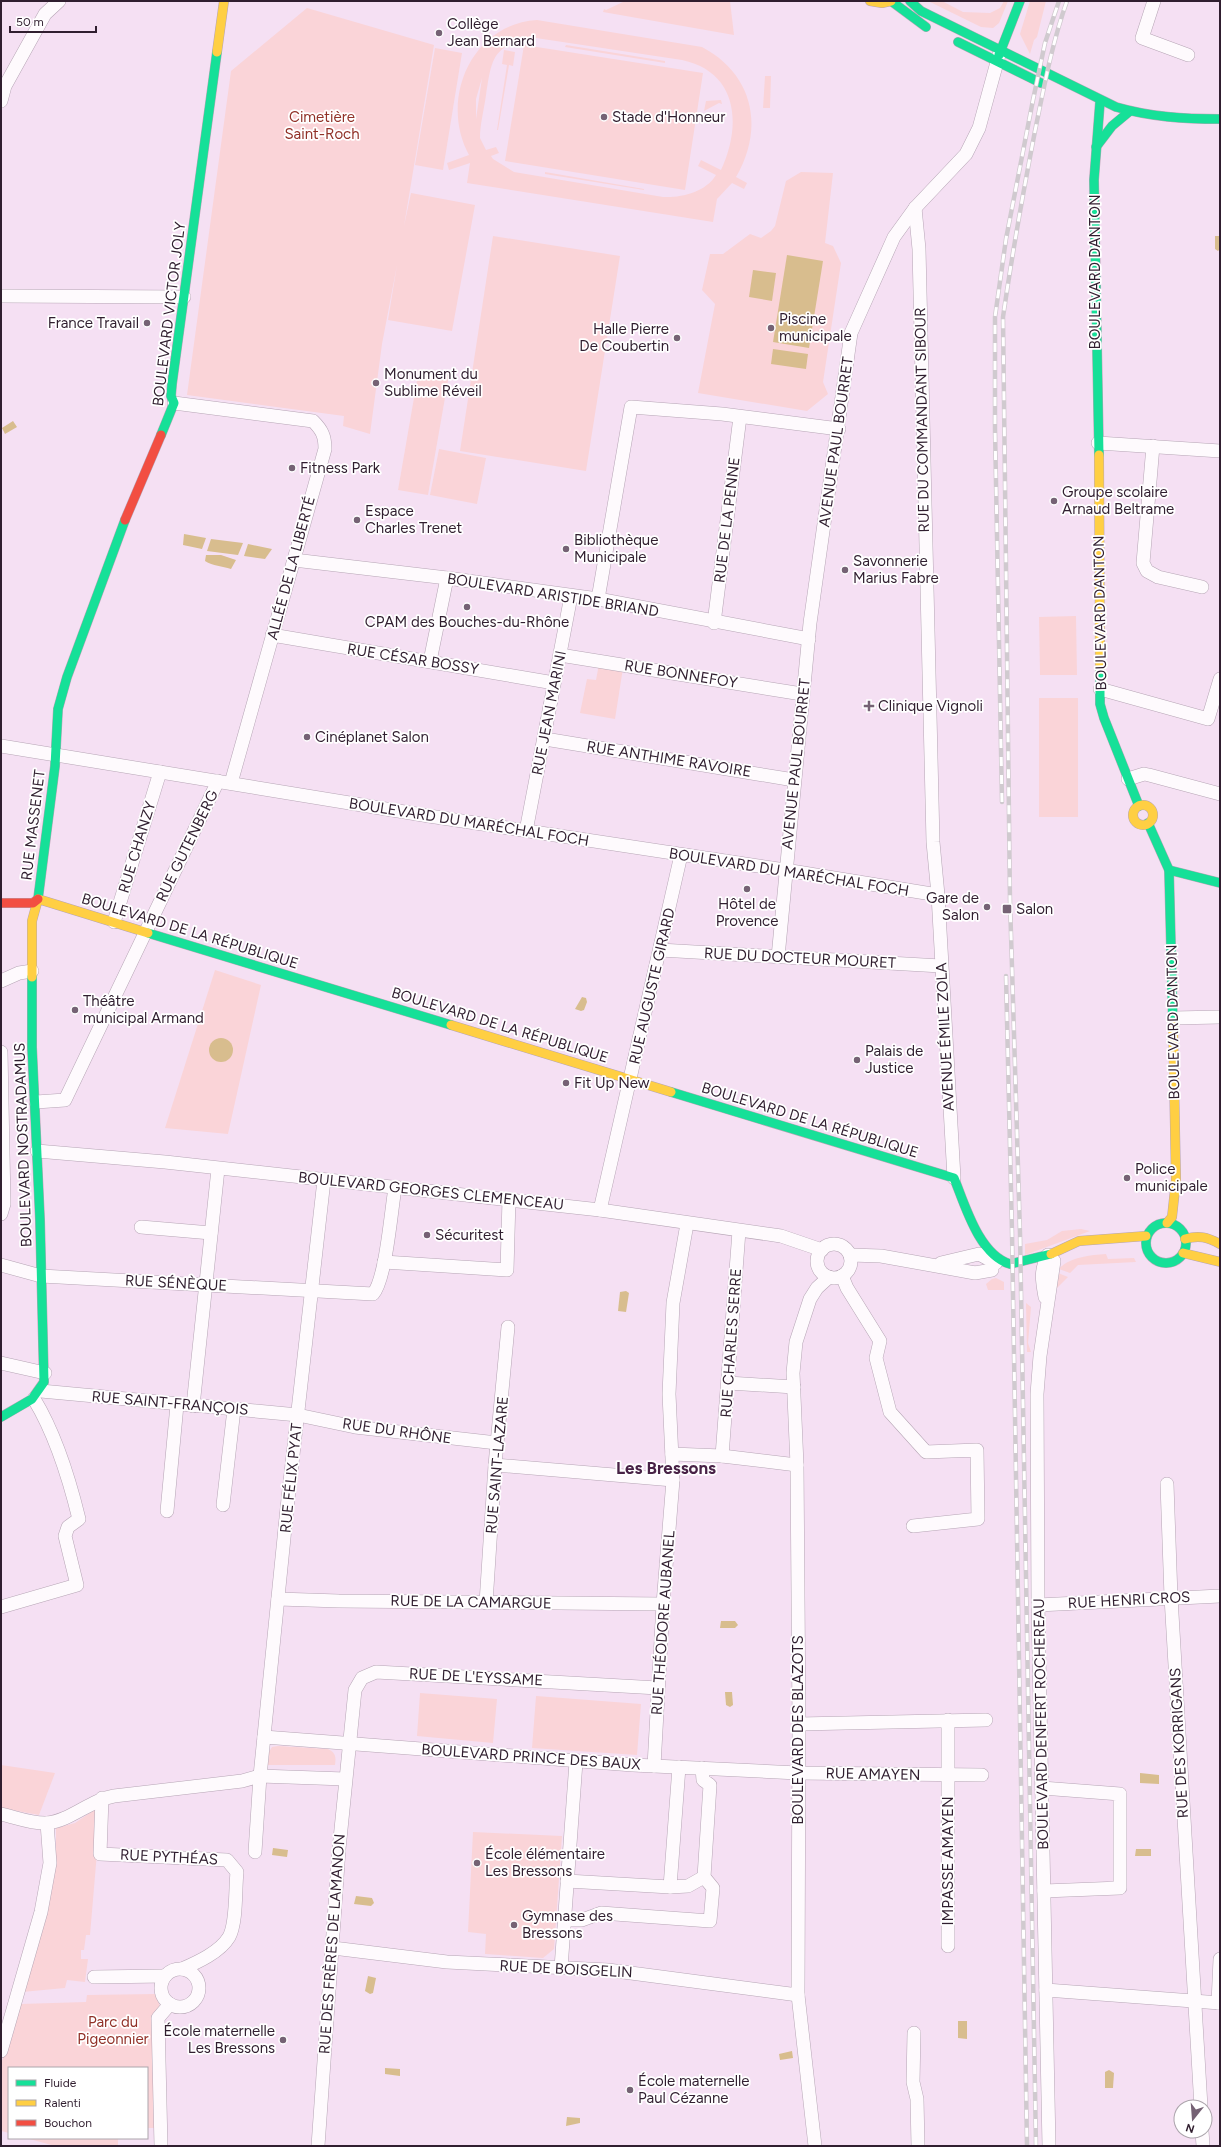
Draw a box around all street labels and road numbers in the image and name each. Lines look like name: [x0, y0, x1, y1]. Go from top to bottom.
street label: BOULEVARD DANTON: [1086, 194, 1104, 350]
street label: BOULEVARD VICTOR JOLY: [149, 221, 189, 407]
street label: RUE DU COMMANDANT SIBOUR: [911, 307, 933, 533]
street label: AVENUE PAUL BOURRET: [815, 355, 857, 528]
street label: RUE DE LA PENNE: [710, 456, 744, 584]
street label: ALLÉE DE LA LIBERTÉ: [263, 494, 319, 642]
street label: BOULEVARD DANTON: [1090, 535, 1110, 691]
street label: BOULEVARD ARISTIDE BRIAND: [446, 569, 660, 621]
street label: RUE CÉSAR BOSSY: [346, 640, 480, 678]
street label: RUE JEAN MARINI: [528, 649, 570, 777]
street label: RUE BONNEFOY: [623, 656, 739, 692]
street label: AVENUE PAUL BOURRET: [778, 677, 814, 850]
street label: RUE ANTHIME RAVOIRE: [585, 737, 753, 781]
street label: RUE MASSENET: [17, 768, 49, 881]
street label: RUE GUTENBERG: [152, 787, 222, 905]
street label: BOULEVARD DU MARÉCHAL FOCH: [348, 794, 590, 850]
street label: RUE CHANZY: [114, 799, 160, 895]
street label: BOULEVARD DU MARÉCHAL FOCH: [668, 844, 910, 900]
street label: BOULEVARD DE LA RÉPUBLIQUE: [79, 889, 301, 973]
street label: RUE AUGUSTE GIRARD: [625, 906, 679, 1066]
street label: RUE DU DOCTEUR MOURET: [703, 944, 897, 972]
street label: BOULEVARD DANTON: [1163, 944, 1183, 1100]
street label: AVENUE ÉMILE ZOLA: [932, 962, 958, 1112]
street label: BOULEVARD DE LA RÉPUBLIQUE: [389, 983, 611, 1067]
street label: BOULEVARD NOSTRADAMUS: [10, 1042, 36, 1248]
street label: BOULEVARD DE LA RÉPUBLIQUE: [699, 1078, 921, 1162]
street label: BOULEVARD GEORGES CLEMENCEAU: [297, 1168, 565, 1214]
street label: RUE CHARLES SERRE: [717, 1268, 745, 1418]
street label: RUE SÉNÈQUE: [124, 1271, 228, 1295]
street label: RUE SAINT-FRANÇOIS: [91, 1387, 249, 1419]
street label: RUE SAINT-LAZARE: [482, 1395, 512, 1535]
street label: RUE DU RHÔNE: [341, 1414, 453, 1448]
street label: RUE FÉLIX PYAT: [276, 1421, 306, 1534]
street label: RUE THÉODORE AUBANEL: [648, 1530, 678, 1716]
street label: RUE HENRI CROS: [1067, 1588, 1191, 1612]
street label: RUE DE LA CAMARGUE: [390, 1592, 552, 1612]
street label: BOULEVARD DENFERT ROCHEREAU: [1030, 1598, 1052, 1850]
street label: BOULEVARD DES BLAZOTS: [789, 1635, 807, 1825]
street label: RUE DE L'EYSSAME: [408, 1664, 544, 1690]
street label: RUE DES KORRIGANS: [1166, 1667, 1192, 1819]
street label: BOULEVARD PRINCE DES BAUX: [421, 1740, 642, 1774]
street label: RUE AMAYEN: [825, 1764, 921, 1784]
street label: IMPASSE AMAYEN: [939, 1796, 957, 1926]
street label: RUE DES FRÈRES DE LAMANON: [315, 1833, 349, 2055]
street label: RUE PYTHÉAS: [120, 1845, 218, 1869]
street label: RUE DE BOISGELIN: [499, 1957, 633, 1981]

